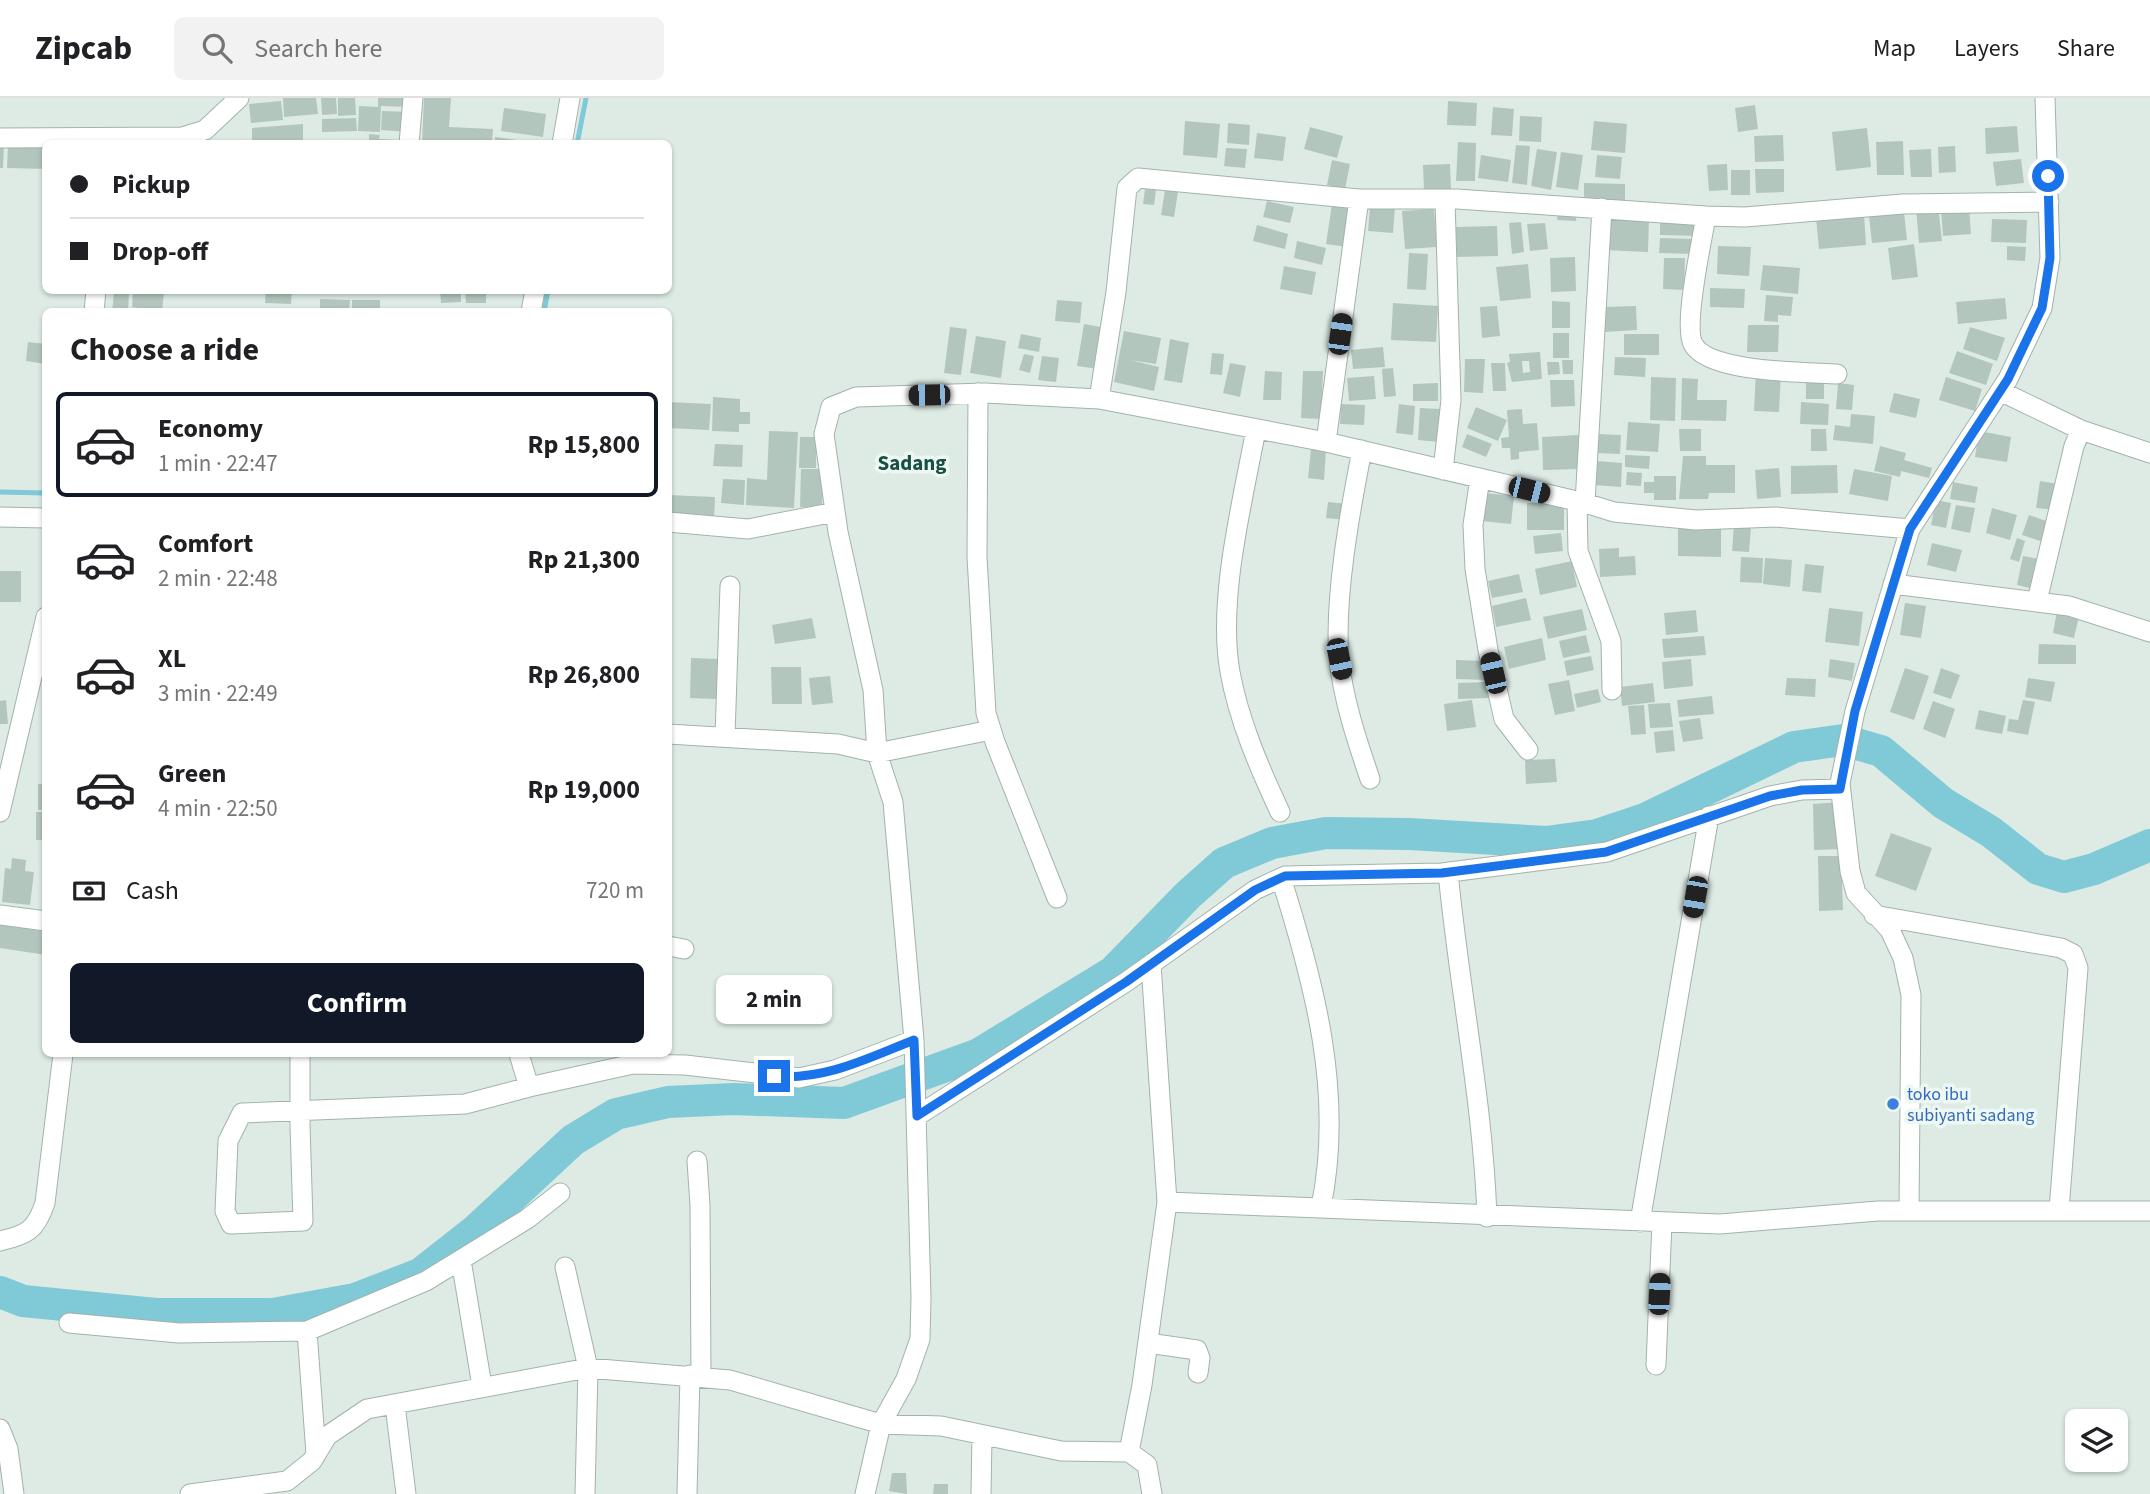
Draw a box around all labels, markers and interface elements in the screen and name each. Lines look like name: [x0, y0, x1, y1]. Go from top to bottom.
search box: [174, 17, 664, 80]
text: Zipcab: [35, 25, 132, 72]
icon: search: [198, 29, 236, 67]
text: Search here: [254, 30, 382, 67]
text: Map: [1873, 31, 1916, 66]
text: Layers: [1954, 31, 2019, 66]
text: Share: [2057, 31, 2115, 66]
route start: [2032, 160, 2064, 192]
text: Pickup: [112, 166, 190, 203]
text: Drop-off: [112, 233, 208, 270]
car: [1327, 312, 1354, 356]
text: Choose a ride: [70, 327, 259, 373]
car: [908, 384, 951, 406]
text: Economy: [158, 410, 263, 447]
icon: car: [74, 413, 137, 476]
text: Rp 15,800: [528, 426, 640, 463]
text: 1 min · 22:47: [158, 447, 278, 480]
district label: Sadang: [877, 448, 947, 478]
car: [1507, 475, 1552, 505]
text: Comfort: [158, 525, 253, 562]
icon: car: [74, 528, 137, 591]
text: Rp 21,300: [528, 541, 640, 578]
text: 2 min · 22:48: [158, 562, 278, 595]
car: [1325, 636, 1354, 682]
text: XL: [158, 640, 186, 677]
icon: car: [74, 643, 137, 706]
car: [1479, 650, 1508, 696]
text: Rp 26,800: [528, 656, 640, 693]
text: 3 min · 22:49: [158, 677, 278, 710]
text: Green: [158, 755, 226, 792]
icon: car: [74, 758, 137, 821]
text: Rp 19,000: [528, 771, 640, 808]
text: 4 min · 22:50: [158, 792, 278, 825]
icon: cash: [70, 872, 108, 910]
text: Cash: [126, 872, 179, 909]
text: 720 m: [586, 874, 644, 907]
car: [1682, 874, 1709, 920]
button: Confirm: [70, 963, 644, 1043]
callout: 2 min: [716, 974, 832, 1024]
text: 2 min: [746, 983, 802, 1016]
route end: [758, 1060, 790, 1092]
place label: toko ibu subiyanti sadang: [1907, 1082, 2034, 1128]
marker: toko ibu subiyanti sadang: [1885, 1096, 1901, 1112]
car: [1648, 1272, 1671, 1316]
map controls: [2065, 1409, 2128, 1472]
button: layers: [2065, 1409, 2128, 1472]

